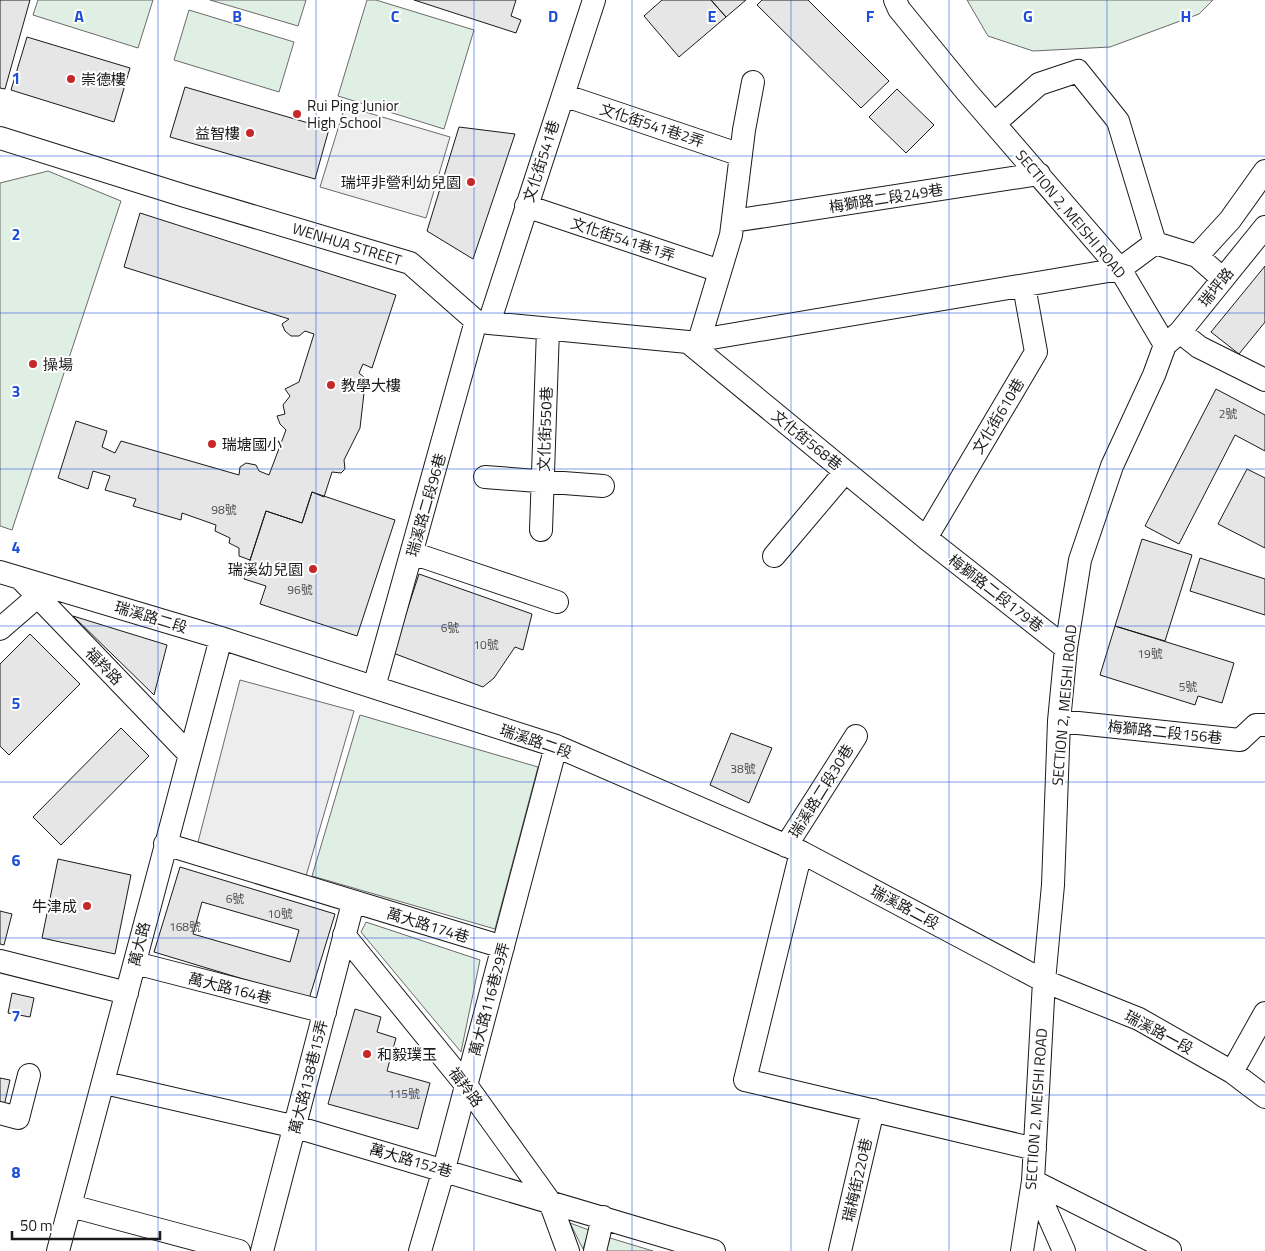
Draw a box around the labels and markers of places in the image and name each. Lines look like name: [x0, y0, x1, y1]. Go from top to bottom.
place label: 崇德樓: [81, 68, 126, 91]
marker: 崇德樓: [65, 73, 77, 85]
place label: Rui Ping Junior High School: [307, 94, 399, 134]
marker: Rui Ping Junior High School: [291, 108, 303, 120]
place label: 益智樓: [195, 122, 240, 145]
marker: 益智樓: [244, 127, 256, 139]
place label: 瑞坪非營利幼兒園: [341, 171, 461, 194]
marker: 瑞坪非營利幼兒園: [465, 176, 477, 188]
place label: 操場: [43, 353, 73, 376]
marker: 操場: [27, 358, 39, 370]
place label: 教學大樓: [341, 374, 401, 397]
marker: 教學大樓: [325, 379, 337, 391]
place label: 瑞塘國小: [222, 433, 282, 456]
marker: 瑞塘國小: [206, 438, 218, 450]
place label: 瑞溪幼兒園: [228, 558, 303, 581]
marker: 瑞溪幼兒園: [307, 563, 319, 575]
place label: 牛津成: [32, 895, 77, 918]
marker: 牛津成: [81, 900, 93, 912]
place label: 和毅璞玉: [377, 1043, 437, 1066]
marker: 和毅璞玉: [361, 1048, 373, 1060]

